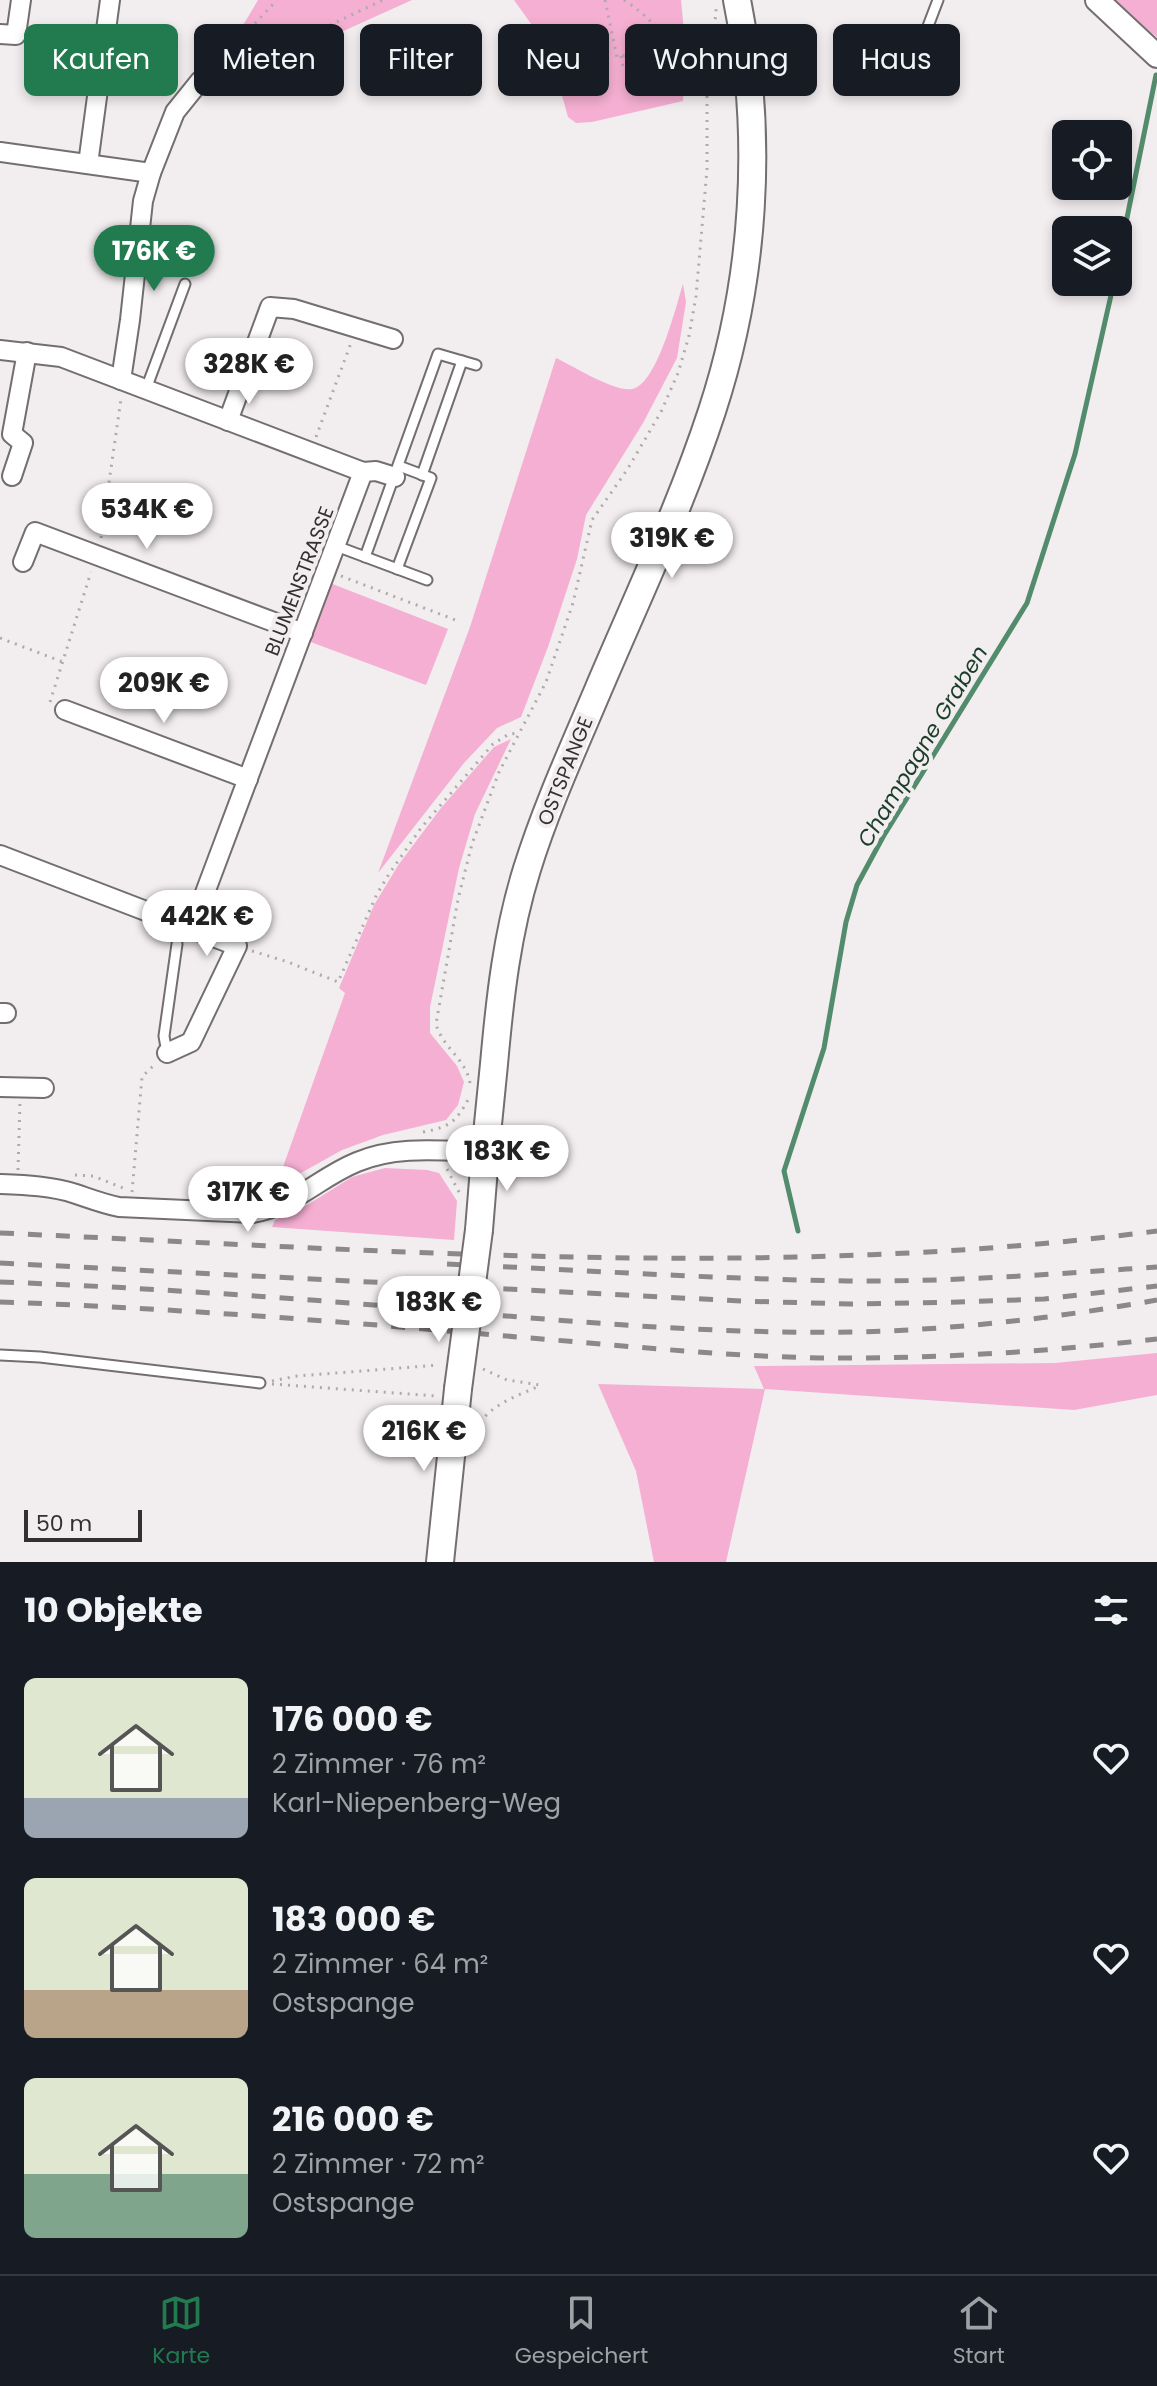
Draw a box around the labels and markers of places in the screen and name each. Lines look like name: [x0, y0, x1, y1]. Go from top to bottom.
pin: 176K €: [89, 225, 219, 293]
pin: 328K €: [184, 338, 314, 406]
pin: 534K €: [82, 483, 212, 551]
pin: 319K €: [607, 512, 737, 580]
pin: 209K €: [99, 657, 229, 725]
pin: 442K €: [142, 890, 272, 958]
pin: 183K €: [442, 1125, 572, 1193]
pin: 317K €: [183, 1166, 313, 1234]
pin: 183K €: [374, 1276, 504, 1344]
pin: 216K €: [359, 1405, 489, 1473]

